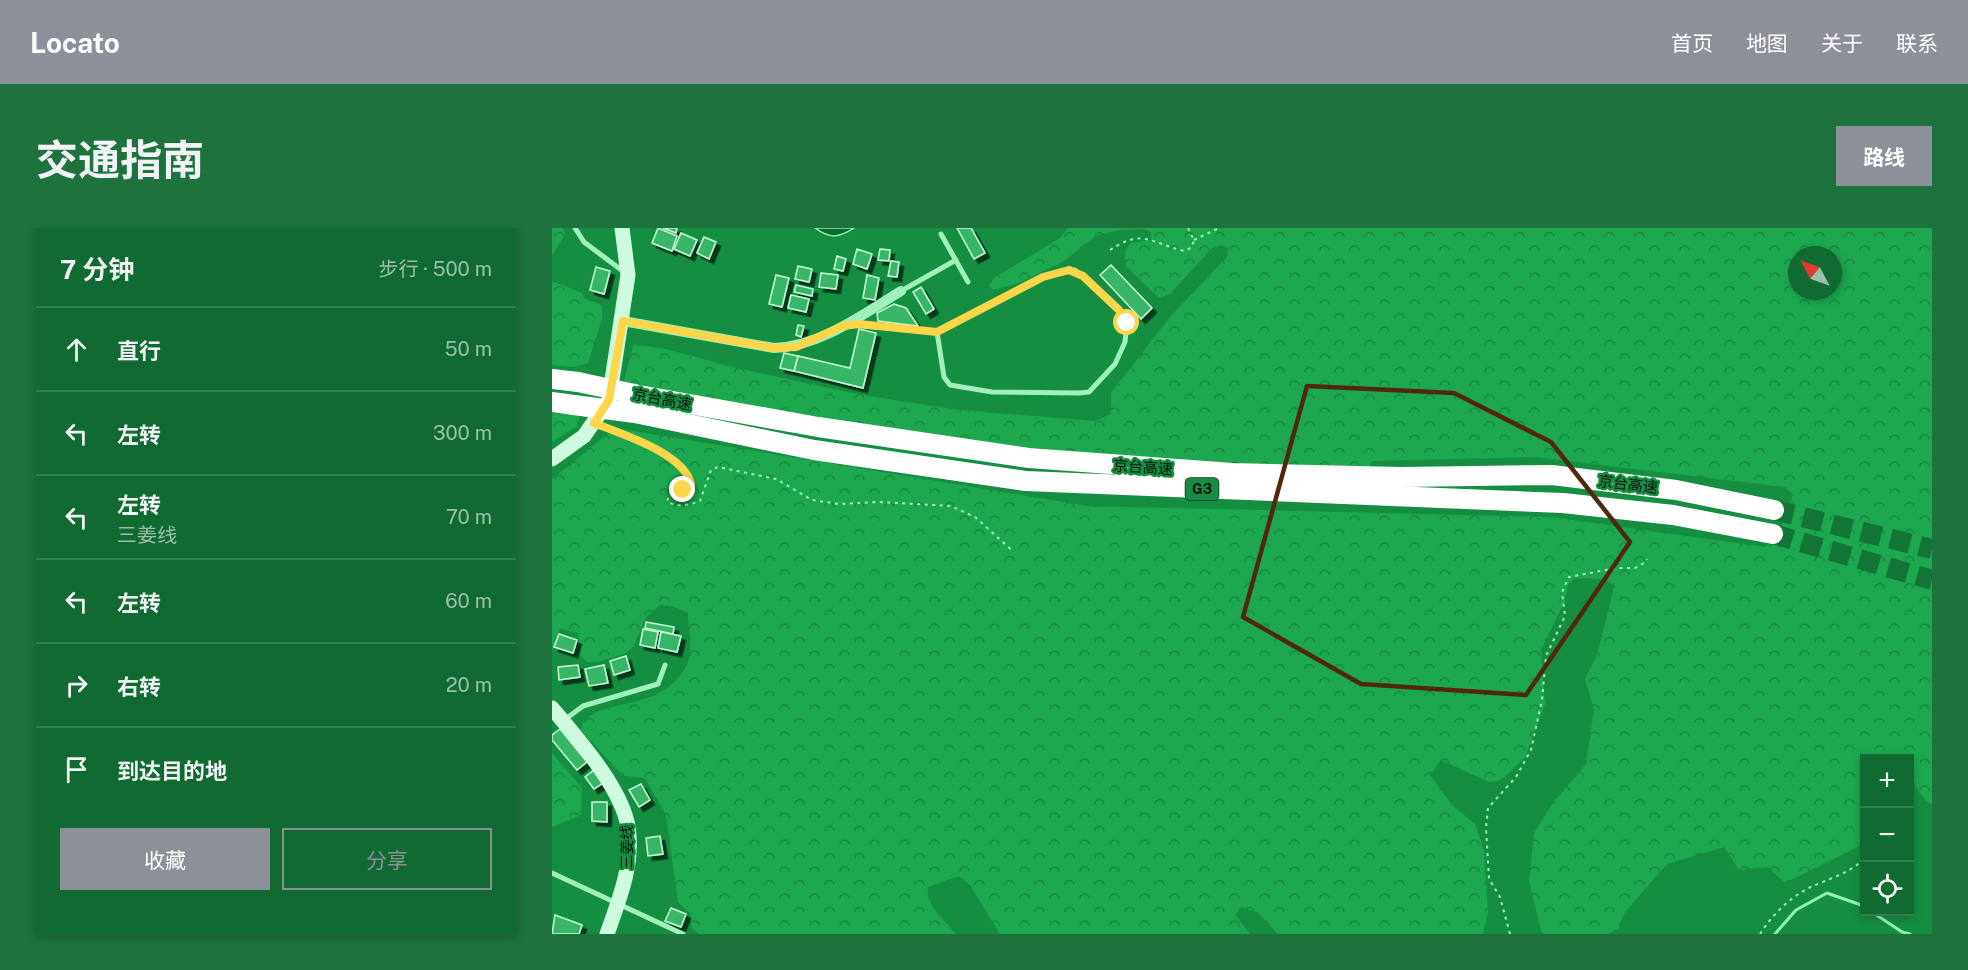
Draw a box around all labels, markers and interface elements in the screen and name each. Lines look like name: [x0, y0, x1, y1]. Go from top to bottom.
text: Locato: [30, 26, 120, 59]
text: 首页: [1671, 31, 1713, 56]
text: 地图: [1746, 31, 1788, 56]
text: 关于: [1821, 31, 1863, 56]
text: 联系: [1896, 31, 1938, 56]
button: 路线: [1836, 126, 1932, 186]
text: 交通指南: [36, 135, 204, 184]
north arrow: [1788, 246, 1842, 300]
text: 7 分钟: [60, 254, 134, 285]
text: 步行 · 500 m: [379, 257, 492, 281]
route start: [1113, 309, 1139, 335]
icon: ahead: [60, 333, 93, 366]
text: 50 m: [445, 337, 492, 361]
text: 直行: [117, 338, 161, 364]
street label: 京台高速: [631, 385, 693, 413]
icon: left: [60, 417, 93, 450]
text: 300 m: [433, 421, 492, 445]
text: 左转: [117, 422, 161, 448]
street label: 京台高速: [1112, 456, 1174, 478]
street label: 京台高速: [1597, 472, 1659, 496]
route end: [669, 476, 695, 502]
road number: G3: [1186, 478, 1218, 500]
text: 左转: [117, 492, 161, 518]
icon: left: [60, 501, 93, 534]
text: 70 m: [446, 505, 492, 529]
text: 三姜线: [117, 523, 177, 547]
icon: left: [60, 585, 93, 618]
text: 60 m: [445, 589, 492, 613]
text: 左转: [117, 590, 161, 616]
icon: right: [60, 669, 93, 702]
text: 20 m: [446, 673, 492, 697]
text: 右转: [117, 674, 161, 700]
icon: arrive: [60, 753, 93, 786]
map controls: [1860, 754, 1914, 916]
button: +: [1860, 754, 1914, 808]
text: 到达目的地: [117, 758, 227, 784]
button: −: [1860, 808, 1914, 862]
street label: 三姜线: [618, 824, 635, 870]
button: 收藏: [60, 828, 270, 890]
button: 分享: [282, 828, 492, 890]
button: locate: [1860, 862, 1914, 916]

